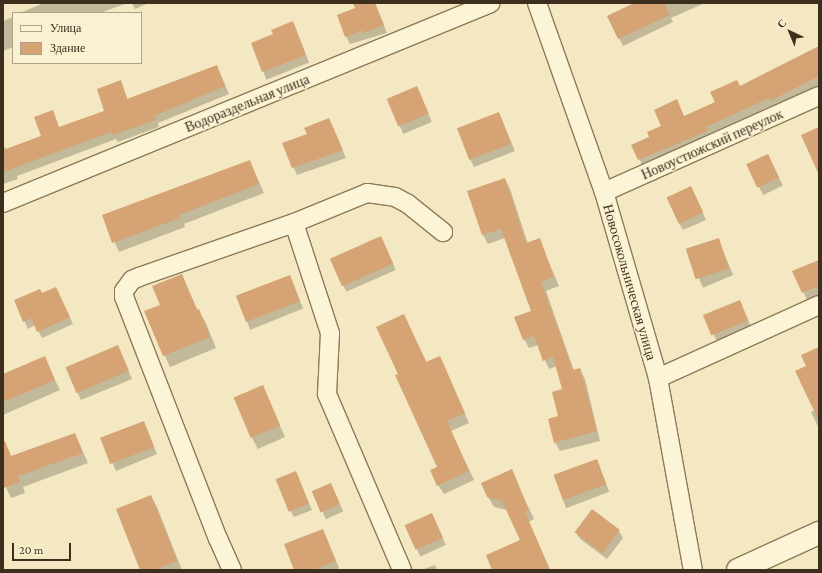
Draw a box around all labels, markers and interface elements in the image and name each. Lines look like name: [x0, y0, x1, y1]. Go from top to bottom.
legend: [12, 12, 142, 64]
north arrow: [770, 12, 810, 52]
text: С: [775, 16, 789, 30]
text: Улица: [50, 21, 81, 35]
text: Здание: [50, 41, 85, 55]
street label: Водораздельная улица: [182, 70, 312, 136]
street label: Новоустюжский переулок: [639, 105, 785, 183]
street label: Новосокольническая улица: [600, 202, 660, 362]
scale bar: [14, 535, 73, 561]
text: 20 m: [19, 543, 43, 557]

